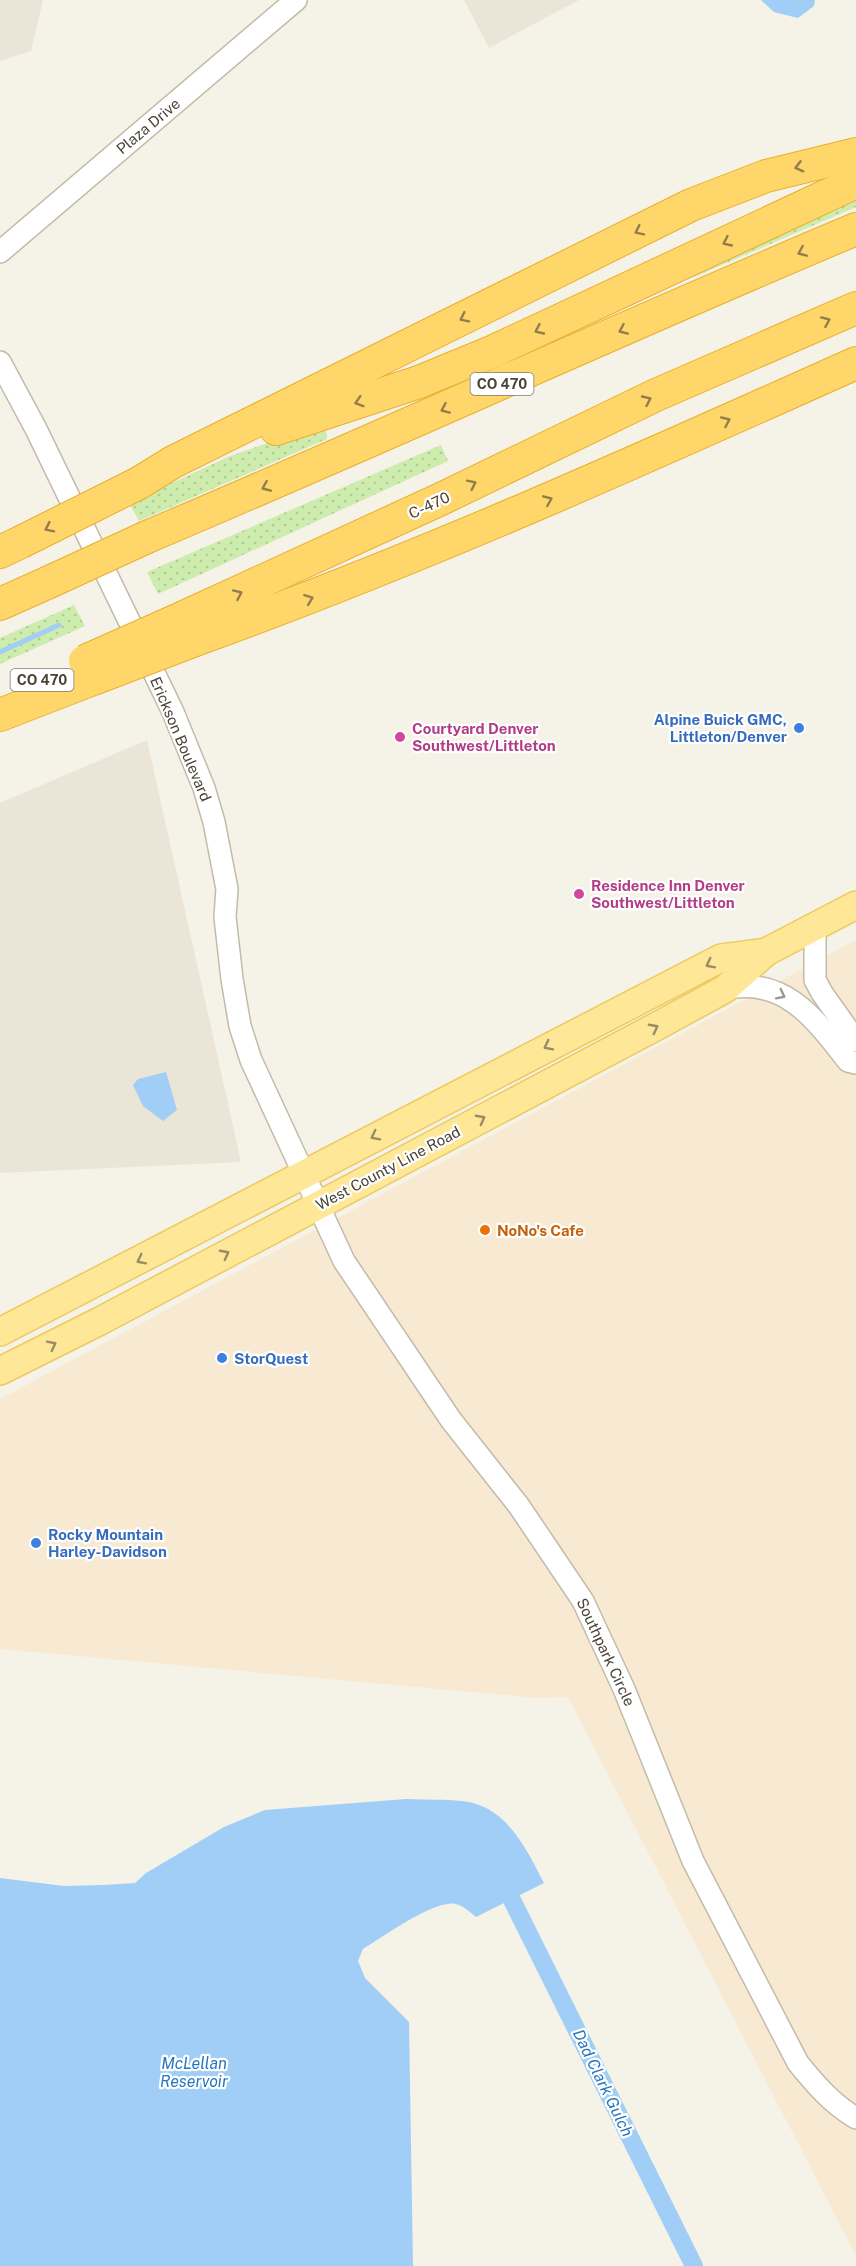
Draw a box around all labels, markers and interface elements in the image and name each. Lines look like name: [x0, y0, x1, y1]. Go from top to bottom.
street label: Plaza Drive: [113, 95, 183, 157]
one-way arrow: [794, 159, 804, 172]
one-way arrow: [634, 223, 645, 235]
one-way arrow: [722, 234, 733, 246]
one-way arrow: [797, 245, 808, 257]
one-way arrow: [459, 310, 470, 322]
one-way arrow: [819, 316, 830, 328]
one-way arrow: [535, 322, 546, 334]
one-way arrow: [619, 323, 630, 335]
road number: CO 470: [470, 373, 534, 395]
one-way arrow: [354, 395, 365, 407]
one-way arrow: [641, 395, 652, 407]
one-way arrow: [440, 401, 451, 413]
one-way arrow: [720, 416, 731, 428]
one-way arrow: [262, 480, 273, 492]
one-way arrow: [465, 480, 476, 491]
street label: C-470: [406, 488, 452, 522]
one-way arrow: [542, 495, 553, 507]
one-way arrow: [44, 520, 55, 532]
one-way arrow: [232, 589, 243, 601]
one-way arrow: [304, 593, 314, 606]
road number: CO 470: [10, 669, 74, 691]
street label: Erickson Boulevard: [147, 674, 215, 804]
place label: Alpine Buick GMC, Littleton/Denver: [654, 711, 787, 745]
place label: Courtyard Denver Southwest/Littleton: [412, 720, 556, 754]
marker: Alpine Buick GMC, Littleton/Denver: [792, 721, 806, 735]
marker: Courtyard Denver Southwest/Littleton: [393, 730, 407, 744]
place label: Residence Inn Denver Southwest/Littleton: [591, 877, 745, 911]
marker: Residence Inn Denver Southwest/Littleton: [572, 887, 586, 901]
one-way arrow: [705, 957, 716, 968]
one-way arrow: [774, 988, 785, 1000]
one-way arrow: [647, 1024, 658, 1036]
one-way arrow: [544, 1039, 555, 1050]
one-way arrow: [474, 1115, 485, 1126]
street label: West County Line Road: [313, 1123, 463, 1213]
one-way arrow: [371, 1128, 382, 1140]
place label: NoNo's Cafe: [497, 1222, 584, 1239]
marker: NoNo's Cafe: [478, 1223, 492, 1237]
one-way arrow: [219, 1250, 229, 1261]
one-way arrow: [137, 1253, 147, 1264]
one-way arrow: [46, 1341, 57, 1352]
place label: StorQuest: [234, 1350, 308, 1367]
marker: StorQuest: [215, 1351, 229, 1365]
place label: Rocky Mountain Harley-Davidson: [48, 1526, 167, 1560]
marker: Rocky Mountain Harley-Davidson: [29, 1536, 43, 1550]
street label: Southpark Circle: [573, 1595, 639, 1709]
water label: Dad Clark Gulch: [569, 2026, 637, 2140]
water label: McLellan Reservoir: [160, 2054, 229, 2091]

